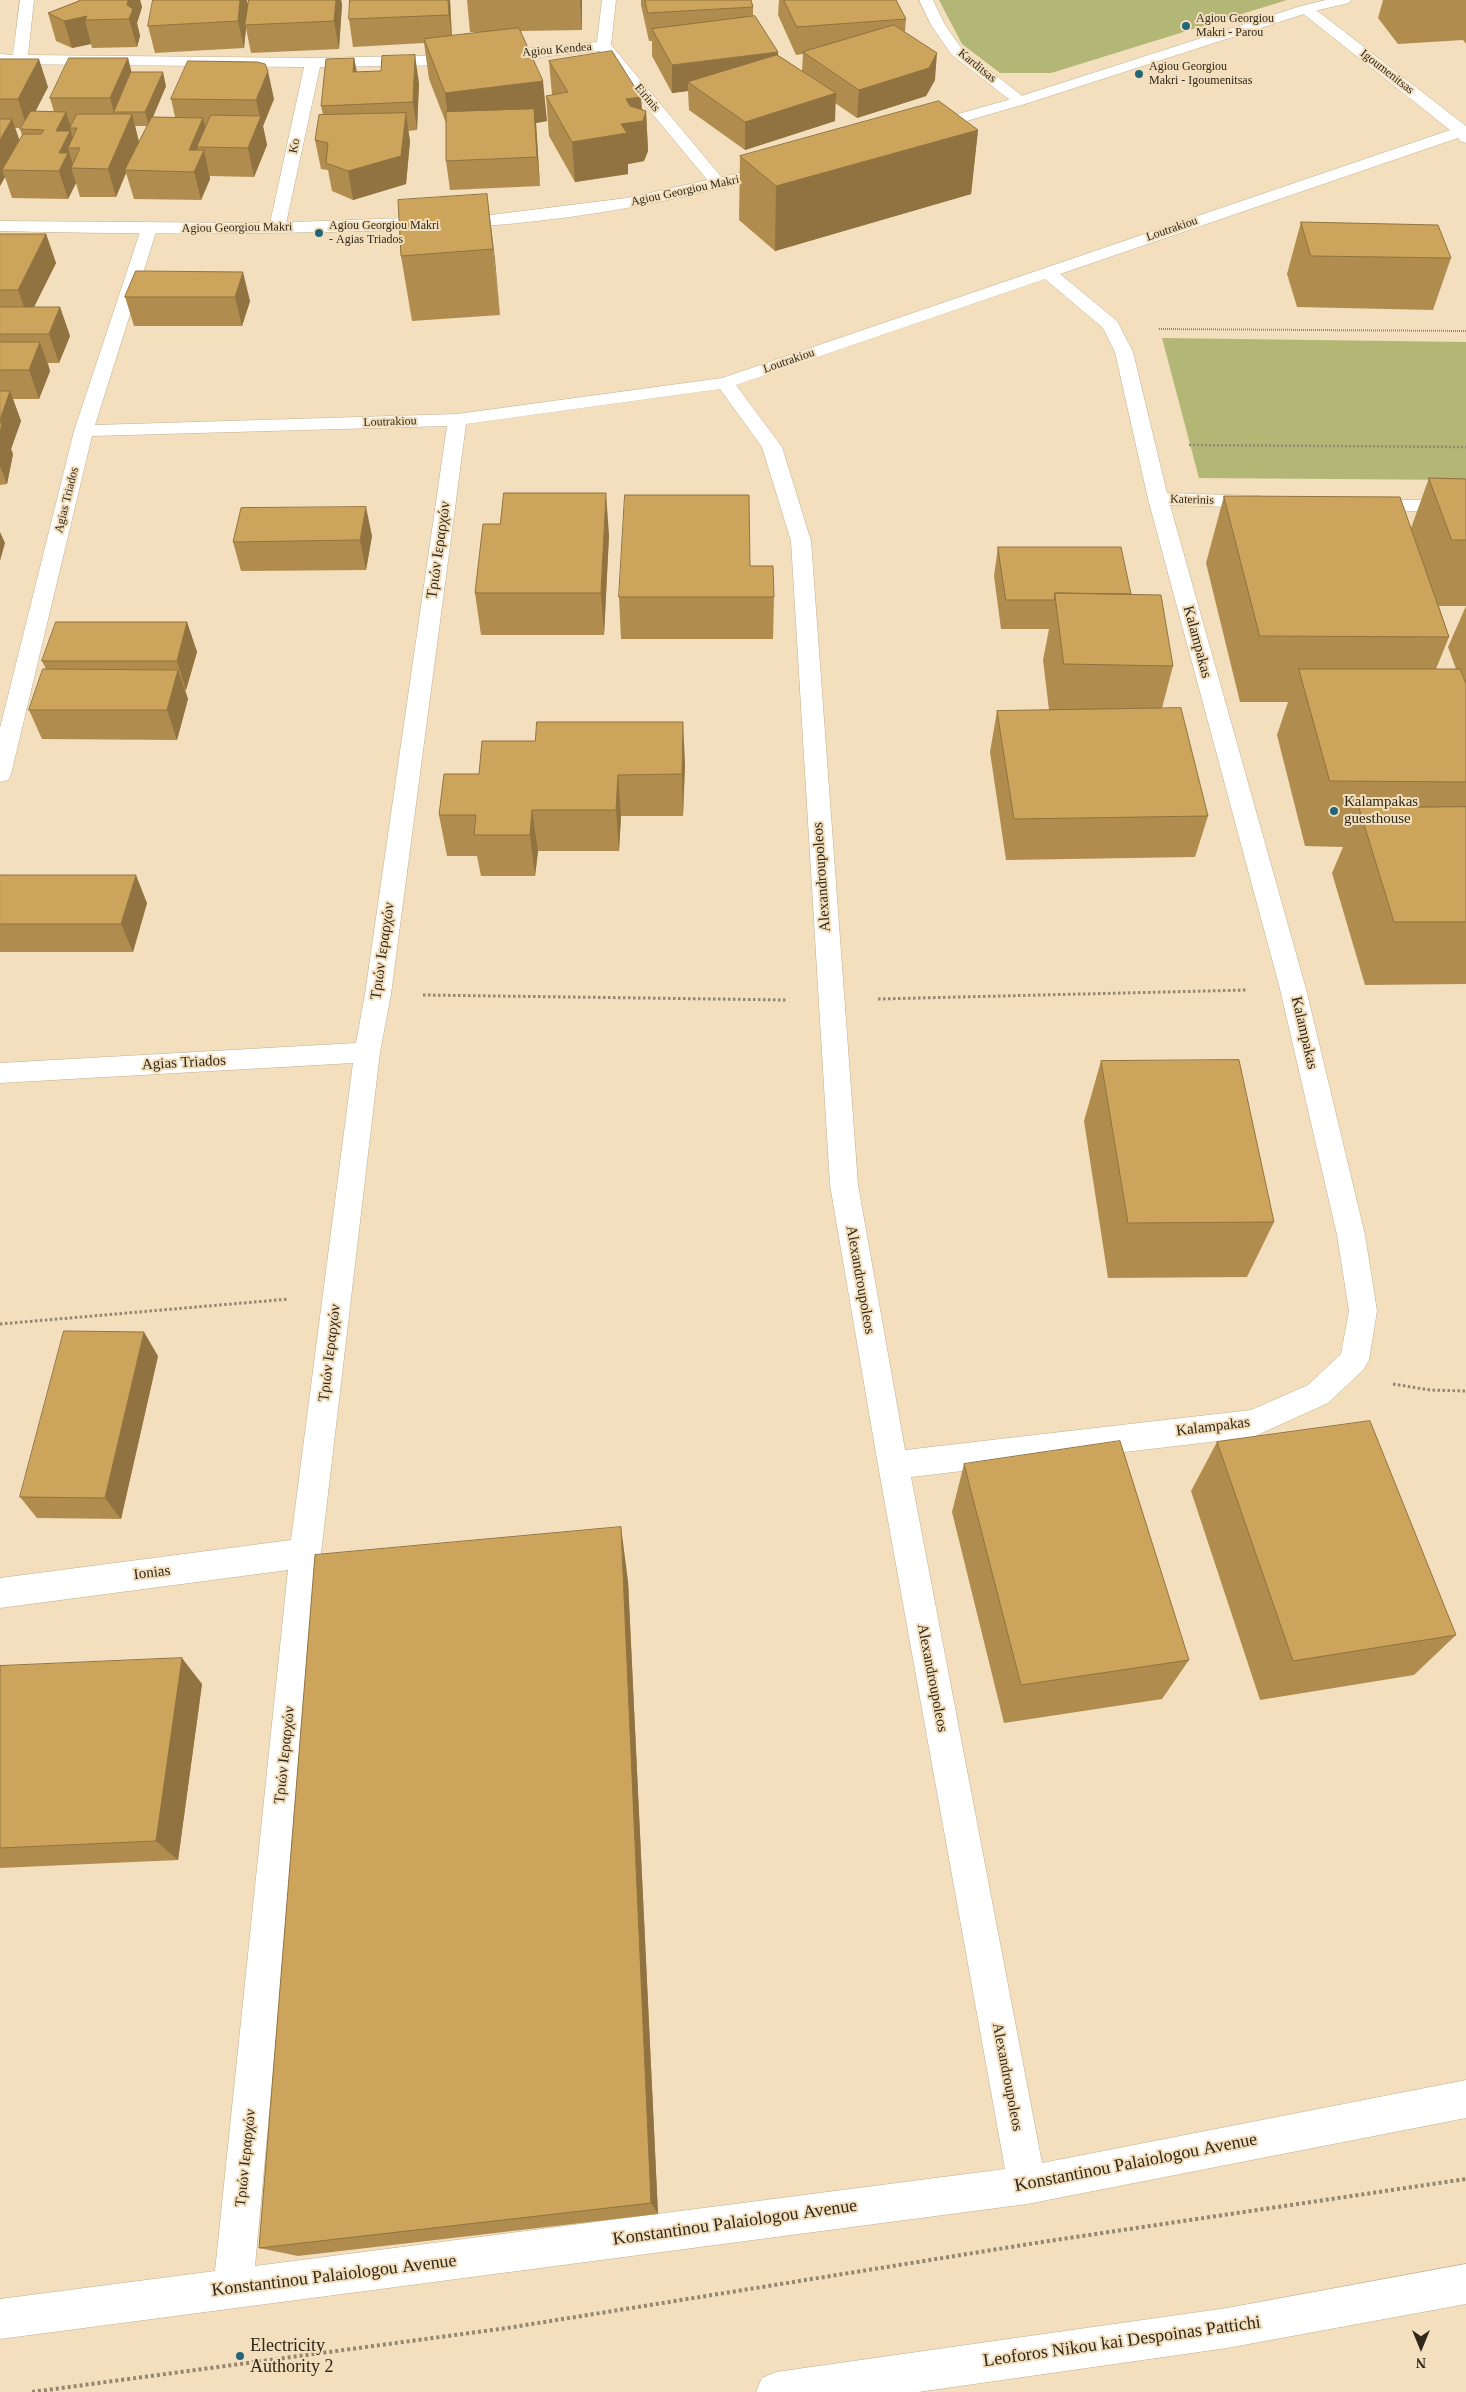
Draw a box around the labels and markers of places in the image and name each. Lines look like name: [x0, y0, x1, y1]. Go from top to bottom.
place label: Agiou Georgiou Makri - Parou: [1196, 12, 1274, 40]
marker: Agiou Georgiou Makri - Parou: [1180, 20, 1192, 32]
place label: Agiou Georgiou Makri - Igoumenitsas: [1149, 60, 1252, 88]
marker: Agiou Georgiou Makri - Igoumenitsas: [1133, 68, 1145, 80]
place label: Agiou Georgiou Makri - Agias Triados: [329, 219, 439, 247]
marker: Agiou Georgiou Makri - Agias Triados: [313, 227, 325, 239]
place label: Kalampakas guesthouse: [1344, 793, 1418, 828]
marker: Kalampakas guesthouse: [1328, 805, 1340, 817]
place label: Electricity Authority 2: [250, 2335, 333, 2378]
marker: Electricity Authority 2: [234, 2350, 246, 2362]

